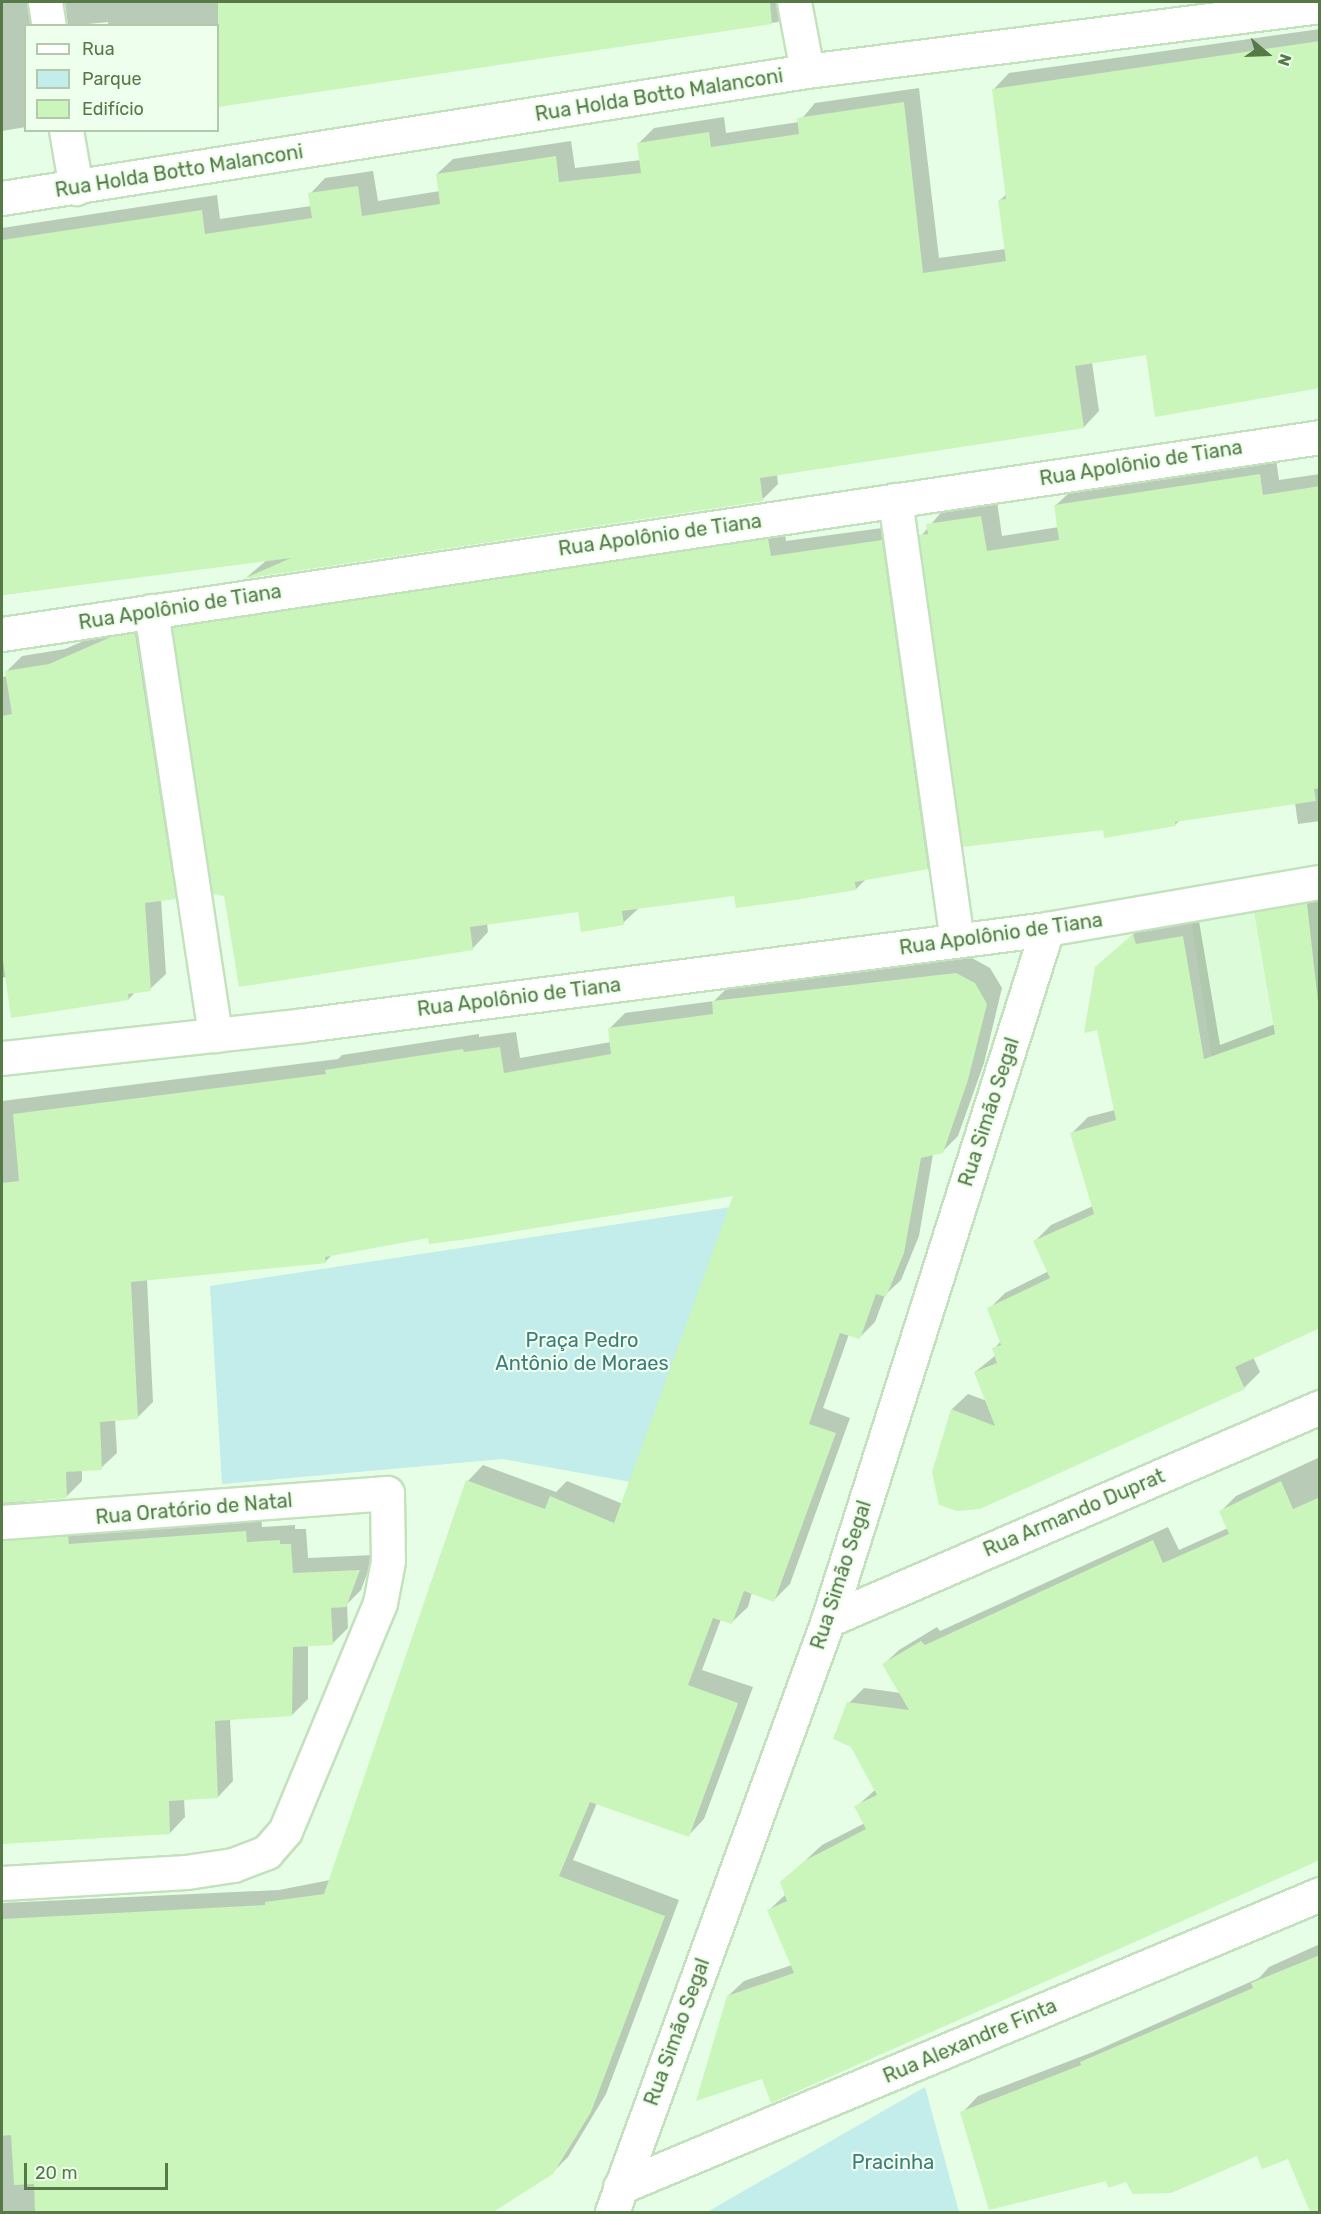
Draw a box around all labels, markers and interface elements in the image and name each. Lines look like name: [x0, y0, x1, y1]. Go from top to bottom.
legend: [24, 24, 219, 132]
north arrow: [1237, 24, 1297, 84]
text: Rua: [82, 38, 115, 60]
text: N: [1274, 51, 1295, 69]
street label: Rua Holda Botto Malanconi: [533, 64, 785, 126]
text: Parque: [82, 68, 142, 90]
text: Edifício: [82, 98, 144, 120]
street label: Rua Holda Botto Malanconi: [53, 140, 305, 202]
street label: Rua Apolônio de Tiana: [1037, 435, 1245, 491]
street label: Rua Apolônio de Tiana: [556, 509, 764, 561]
street label: Rua Apolônio de Tiana: [76, 579, 284, 635]
street label: Rua Apolônio de Tiana: [897, 908, 1105, 960]
street label: Rua Apolônio de Tiana: [415, 973, 623, 1021]
street label: Rua Simão Segal: [954, 1035, 1024, 1189]
park label: Praça Pedro Antônio de Moraes: [495, 1328, 669, 1375]
street label: Rua Armando Duprat: [979, 1464, 1169, 1562]
street label: Rua Oratório de Natal: [94, 1488, 294, 1530]
street label: Rua Simão Segal: [806, 1498, 876, 1652]
street label: Rua Simão Segal: [639, 1955, 715, 2109]
street label: Rua Alexandre Finta: [879, 1993, 1061, 2089]
park label: Pracinha: [852, 2150, 934, 2174]
scale bar: [27, 2151, 171, 2189]
text: 20 m: [35, 2162, 77, 2184]

